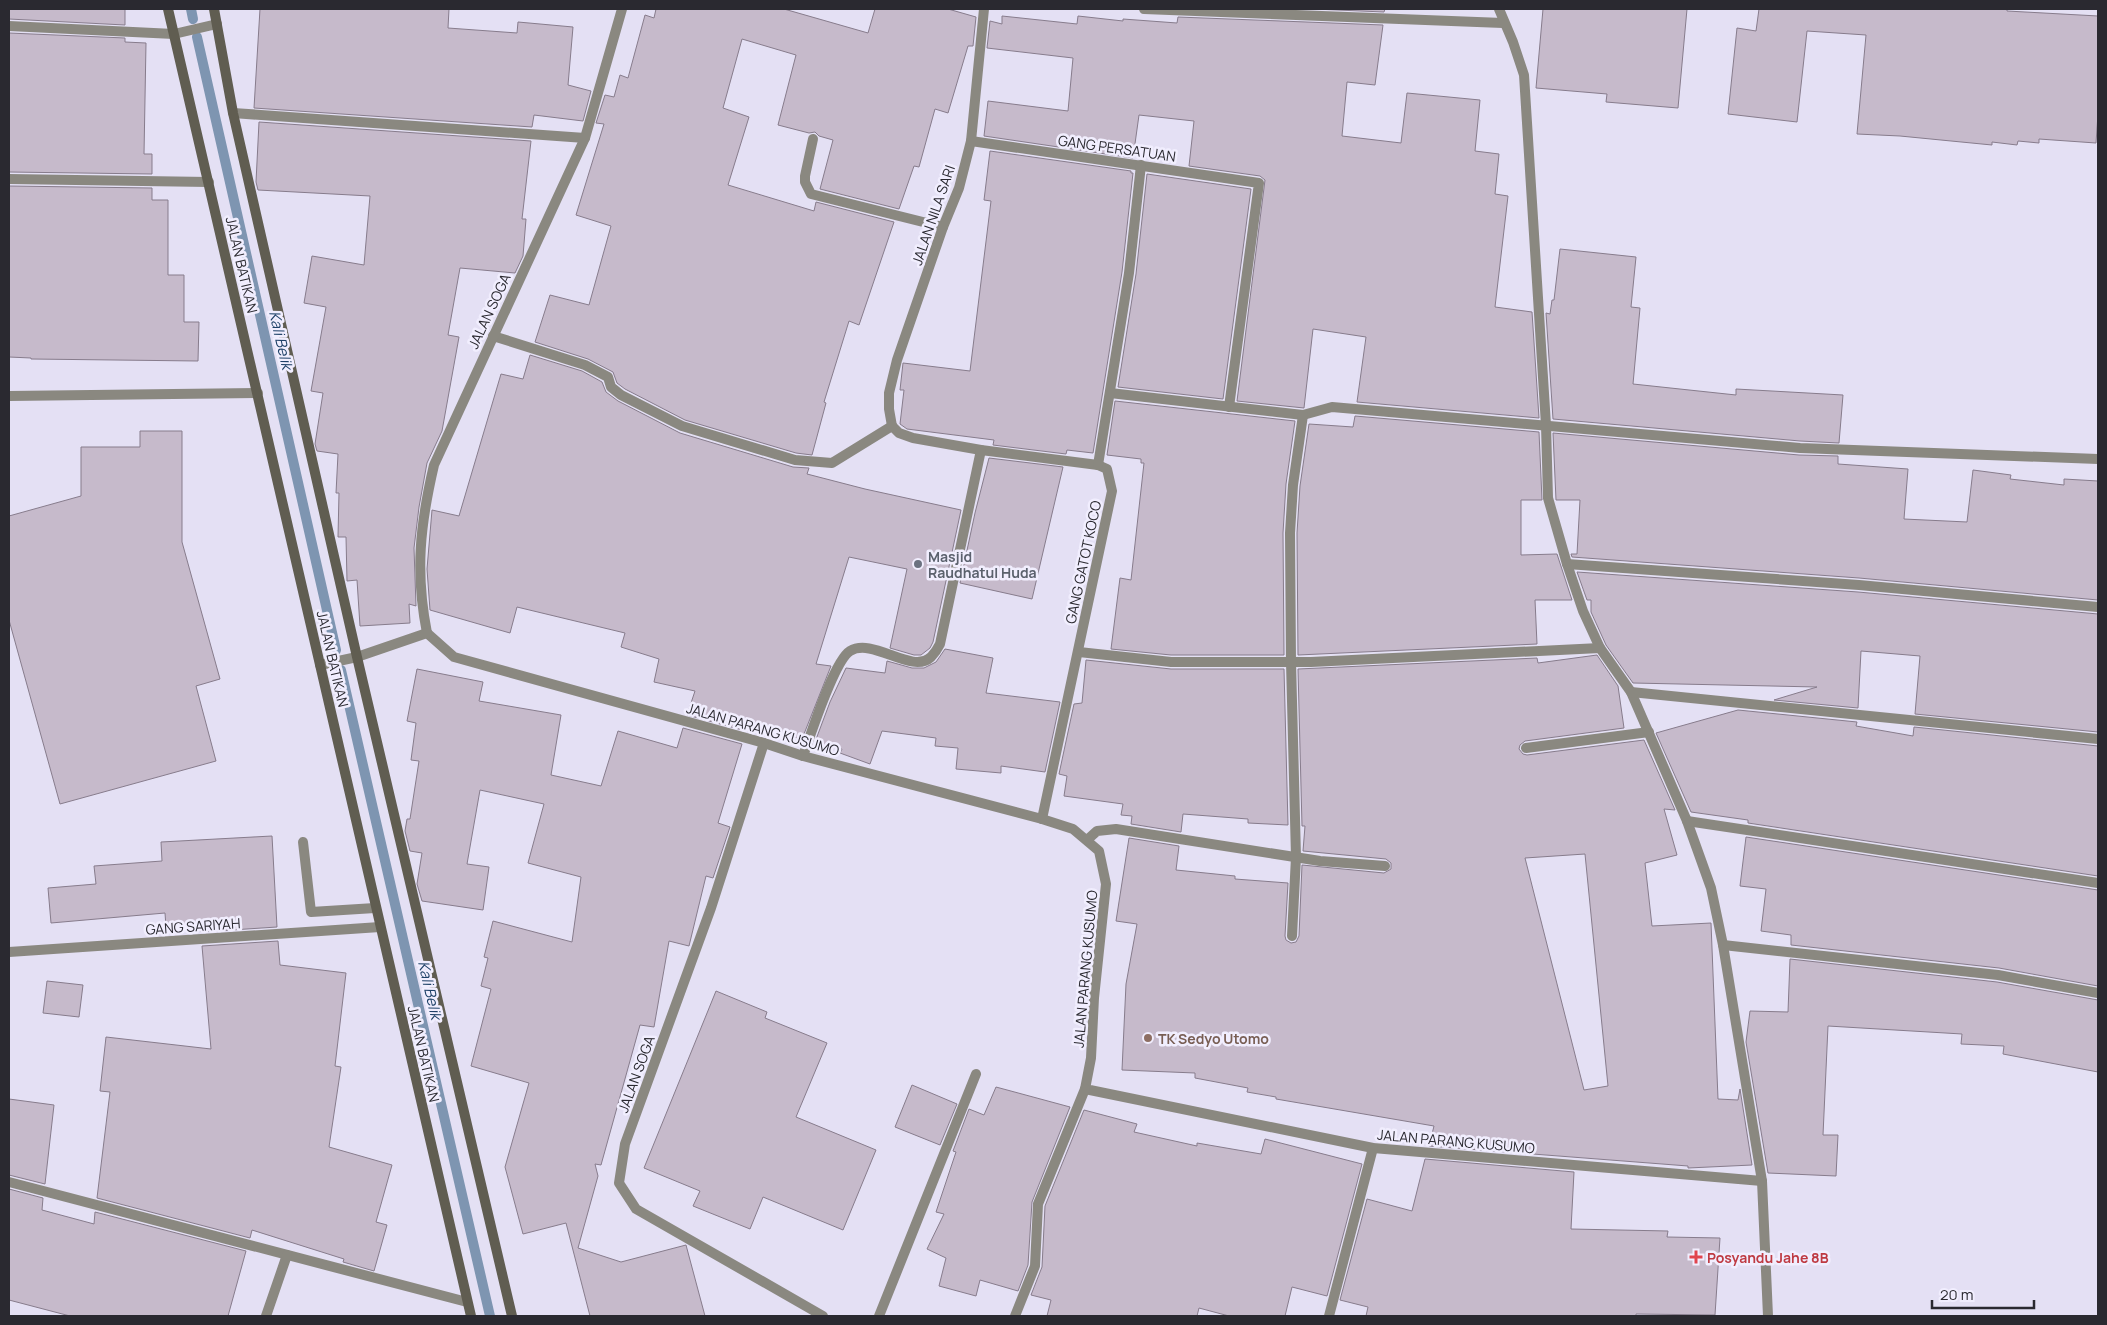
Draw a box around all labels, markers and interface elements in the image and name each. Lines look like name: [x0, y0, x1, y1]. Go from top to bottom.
street label: GANG PERSATUAN: [1057, 130, 1177, 166]
street label: JALAN NILA SARI: [907, 162, 959, 268]
street label: JALAN BATIKAN: [222, 215, 262, 315]
street label: JALAN SOGA: [463, 270, 515, 352]
water label: Kali Belik: [264, 309, 299, 374]
street label: GANG GATOT KOCO: [1061, 499, 1105, 625]
place label: Masjid Raudhatul Huda: [928, 547, 1037, 582]
marker: Masjid Raudhatul Huda: [912, 558, 924, 570]
street label: JALAN BATIKAN: [313, 609, 353, 709]
street label: JALAN PARANG KUSUMO: [684, 698, 842, 760]
street label: JALAN PARANG KUSUMO: [1069, 889, 1101, 1049]
street label: GANG SARIYAH: [145, 913, 241, 939]
water label: Kali Belik: [413, 959, 448, 1024]
street label: JALAN BATIKAN: [404, 1004, 444, 1104]
place label: TK Sedyo Utomo: [1158, 1029, 1269, 1048]
marker: TK Sedyo Utomo: [1142, 1032, 1154, 1044]
street label: JALAN SOGA: [613, 1033, 659, 1115]
street label: JALAN PARANG KUSUMO: [1376, 1125, 1536, 1157]
place label: Posyandu Jahe 8B: [1707, 1248, 1829, 1267]
marker: Posyandu Jahe 8B: [1689, 1250, 1703, 1264]
scale bar: [1932, 1278, 2034, 1310]
text: 20 m: [1940, 1284, 1973, 1305]

